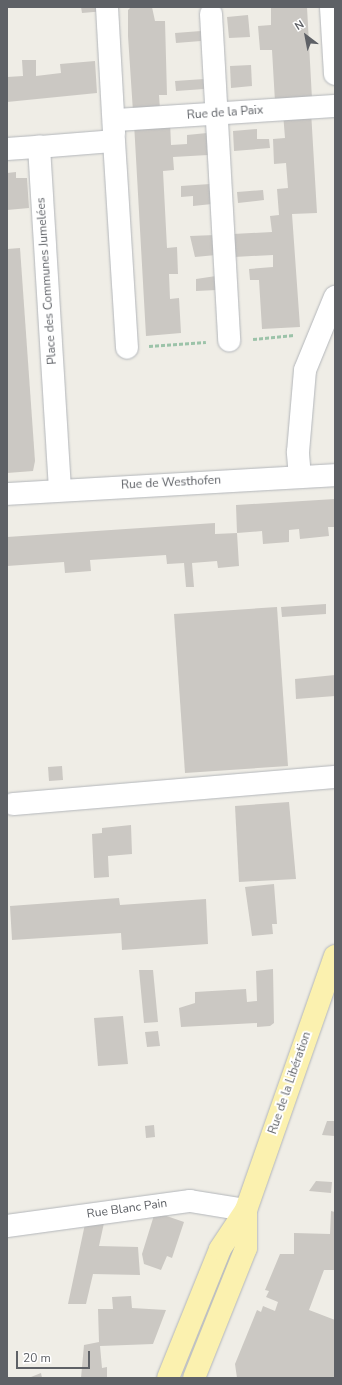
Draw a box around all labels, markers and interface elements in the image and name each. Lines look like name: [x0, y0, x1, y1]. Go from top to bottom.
north arrow: [286, 16, 326, 56]
text: N: [292, 17, 307, 34]
street label: Rue de la Paix: [186, 103, 264, 123]
street label: Place des Communes Jumelées: [34, 197, 60, 365]
street label: Rue de Westhofen: [121, 473, 221, 493]
street label: Rue de la Libération: [266, 1030, 314, 1136]
street label: Rue Blanc Pain: [86, 1196, 168, 1222]
scale bar: [18, 1343, 92, 1369]
text: 20 m: [23, 1350, 51, 1366]

